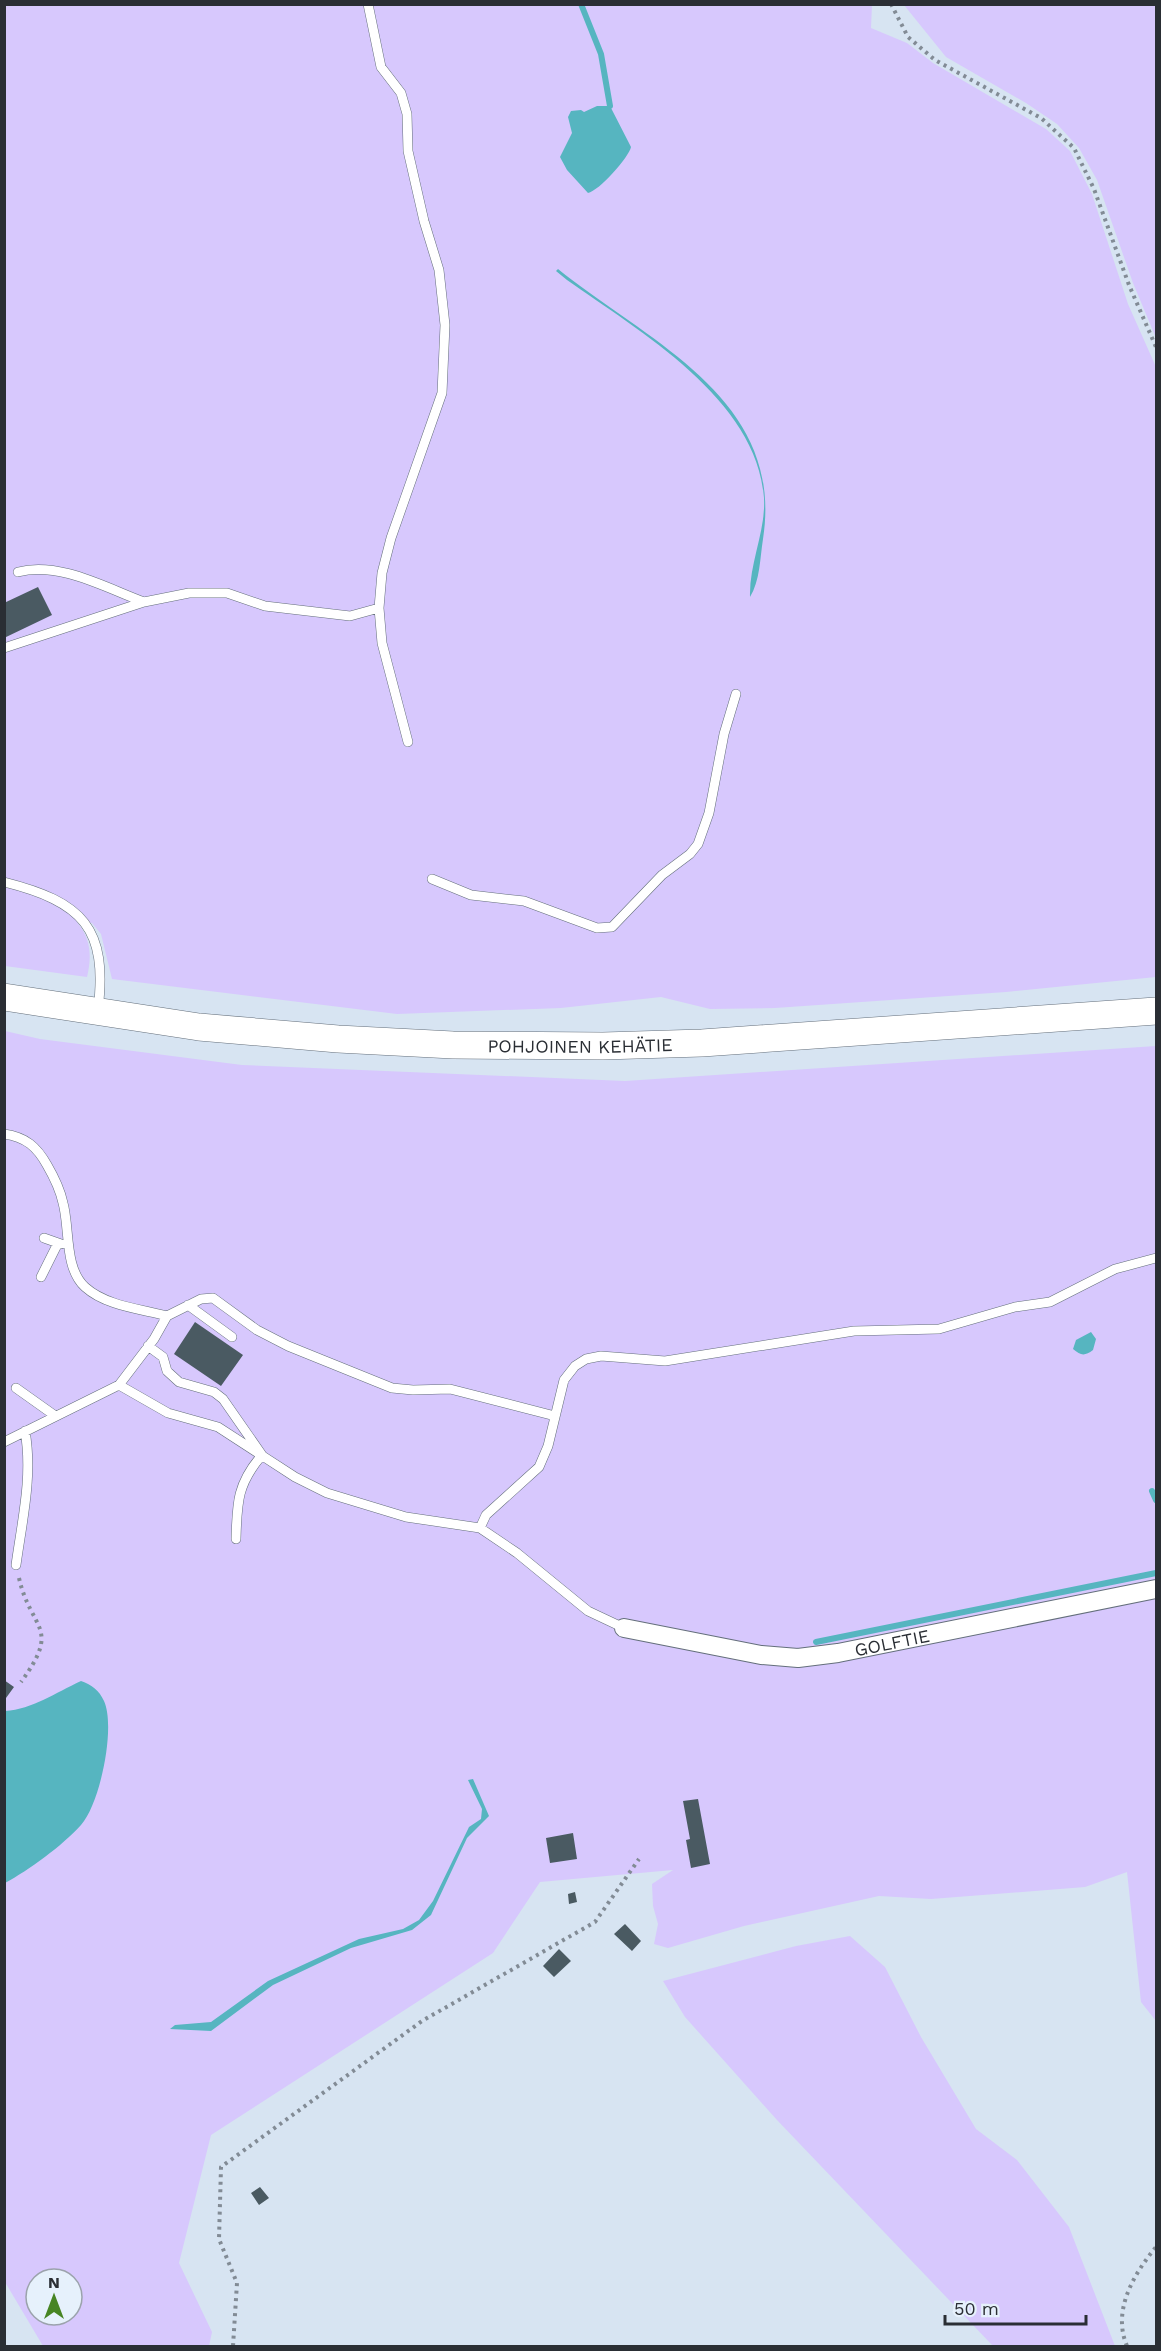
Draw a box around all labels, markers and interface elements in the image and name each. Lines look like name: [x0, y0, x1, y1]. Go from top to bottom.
street label: POHJOINEN KEHÄTIE: [487, 1033, 673, 1057]
street label: GOLFTIE: [853, 1624, 931, 1660]
north arrow: [24, 2267, 84, 2327]
text: N: [48, 2273, 60, 2292]
scale bar: [945, 2288, 1086, 2326]
text: 50 m: [954, 2298, 999, 2319]

